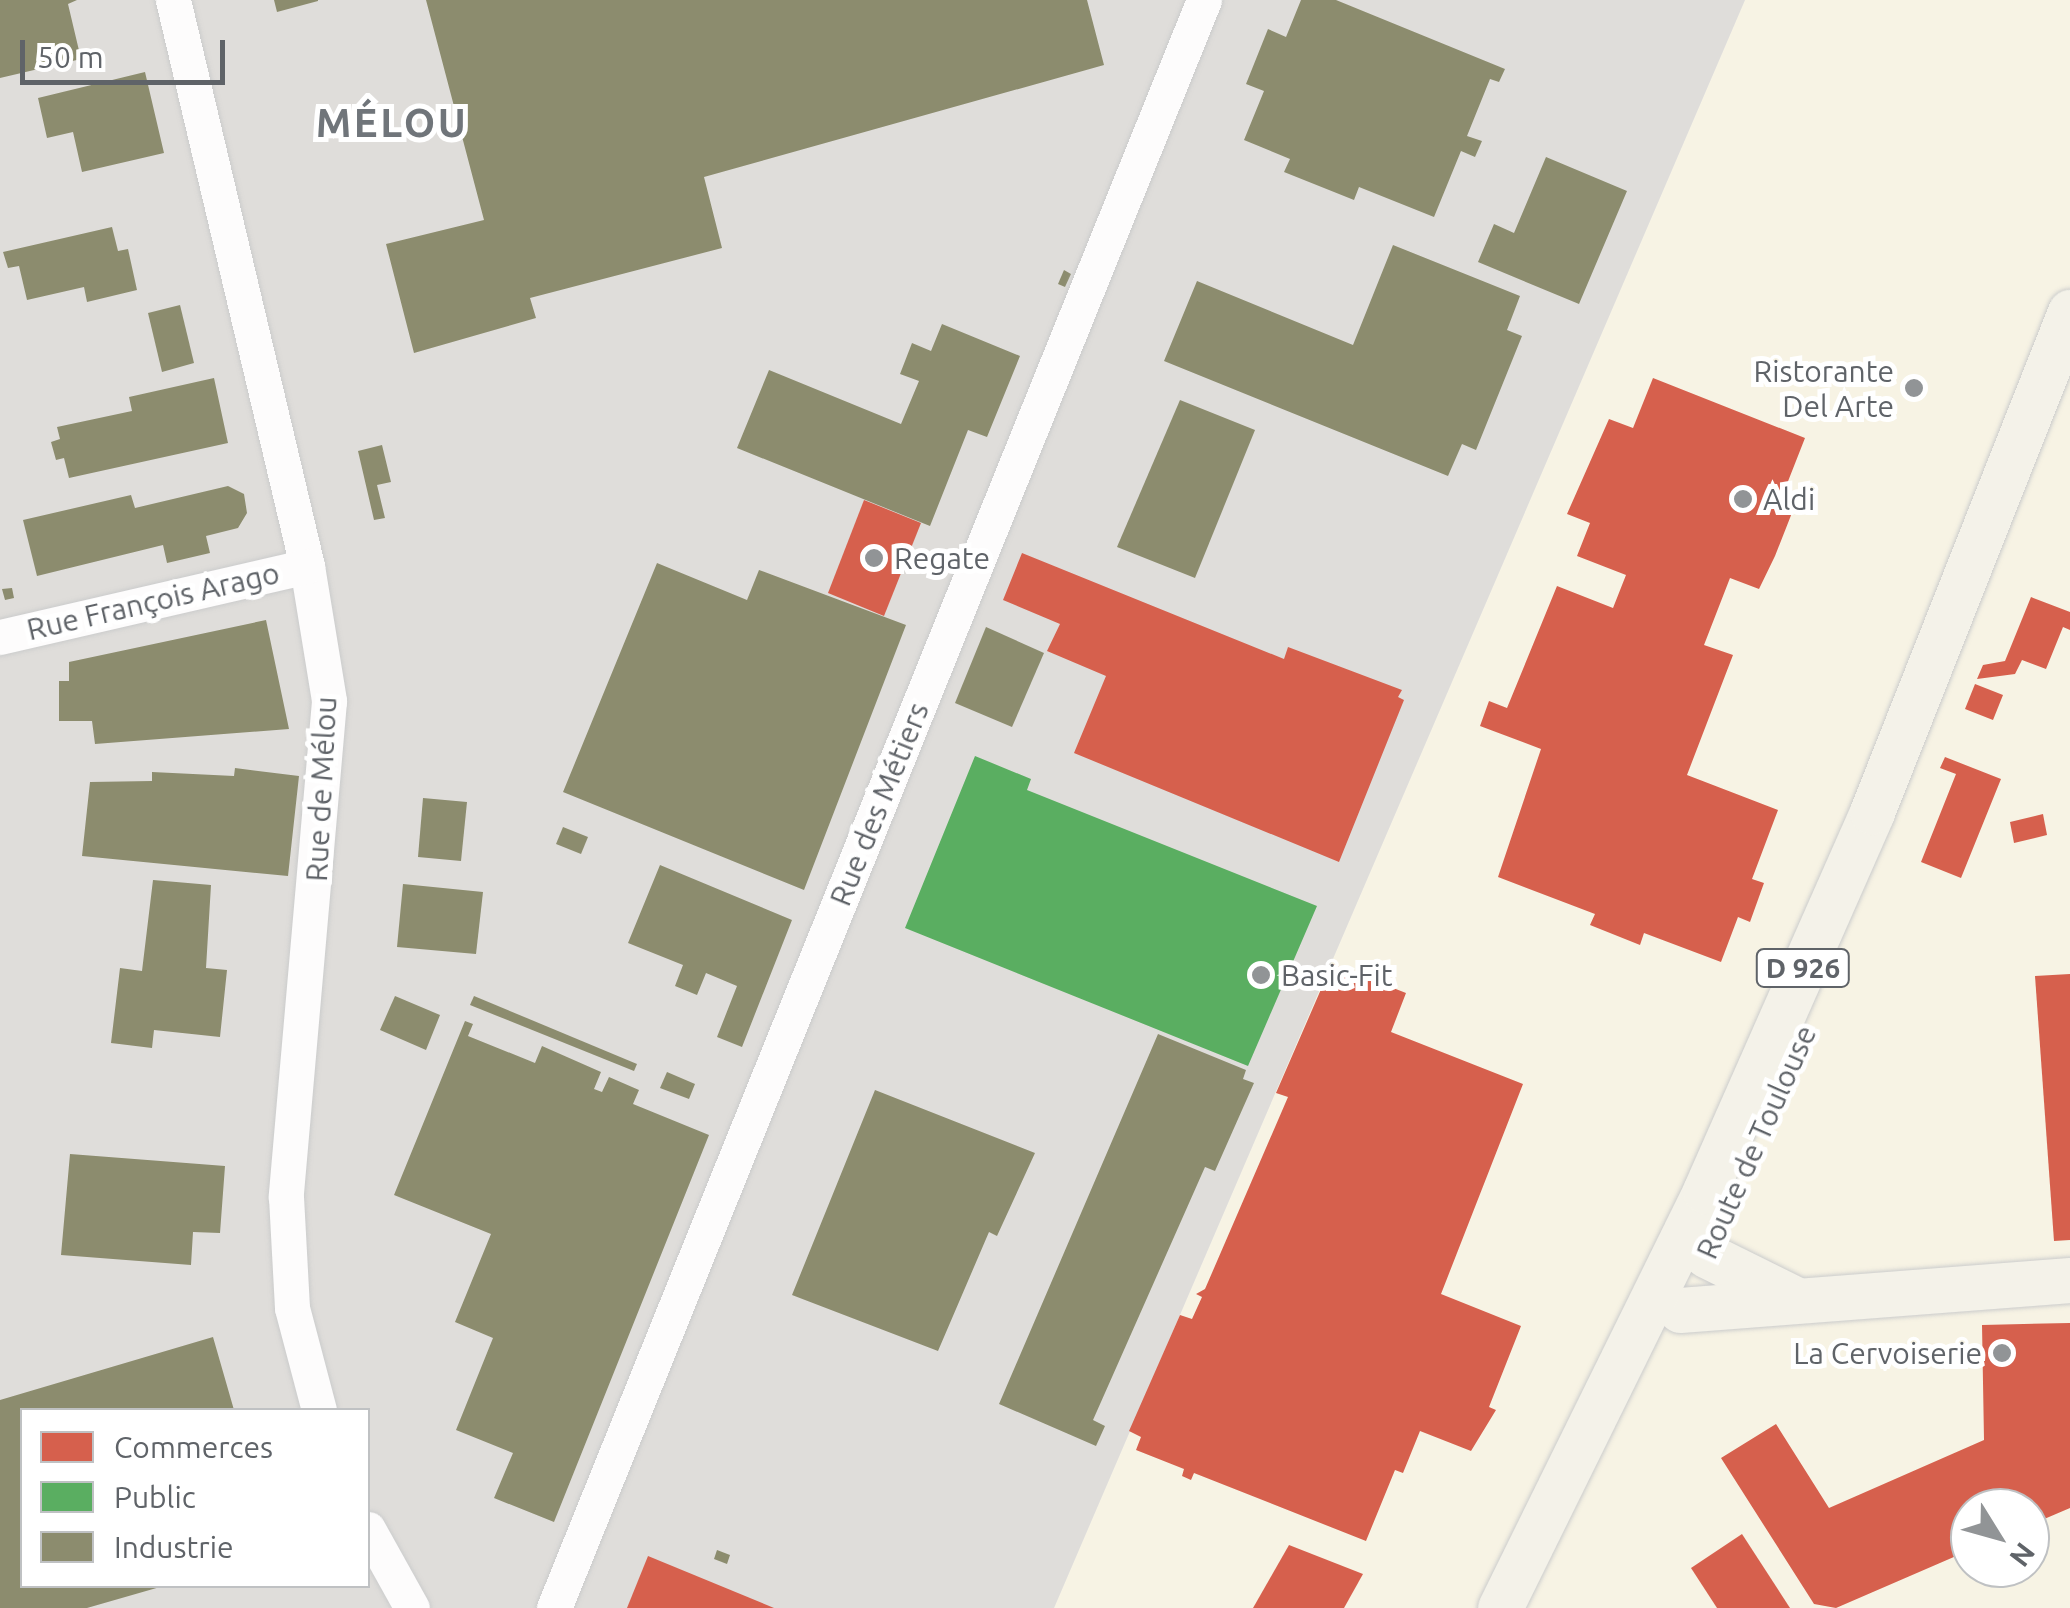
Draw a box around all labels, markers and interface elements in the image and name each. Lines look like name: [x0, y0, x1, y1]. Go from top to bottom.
scale bar: [25, 20, 230, 82]
text: 50 m: [37, 40, 104, 74]
district label: MÉLOU: [316, 99, 468, 147]
place label: Ristorante Del Arte: [1754, 353, 1894, 424]
marker: Ristorante Del Arte: [1903, 377, 1925, 399]
place label: Aldi: [1763, 481, 1815, 517]
marker: Aldi: [1732, 488, 1754, 510]
place label: Regate: [894, 540, 990, 576]
marker: Regate: [863, 547, 885, 569]
street label: Rue François Arago: [23, 554, 283, 648]
street label: Rue de Mélou: [298, 695, 344, 883]
street label: Rue des Métiers: [822, 697, 936, 911]
road number: D 926: [1756, 945, 1850, 991]
place label: Basic-Fit: [1281, 957, 1393, 993]
marker: Basic-Fit: [1250, 964, 1272, 986]
street label: Route de Toulouse: [1688, 1020, 1824, 1264]
place label: La Cervoiserie: [1793, 1335, 1982, 1371]
marker: La Cervoiserie: [1991, 1342, 2013, 1364]
legend: [20, 1408, 370, 1588]
text: Commerces: [114, 1430, 273, 1464]
text: Public: [114, 1480, 196, 1514]
north arrow: [1950, 1488, 2050, 1588]
text: Industrie: [114, 1530, 234, 1564]
text: N: [2004, 1537, 2041, 1573]

